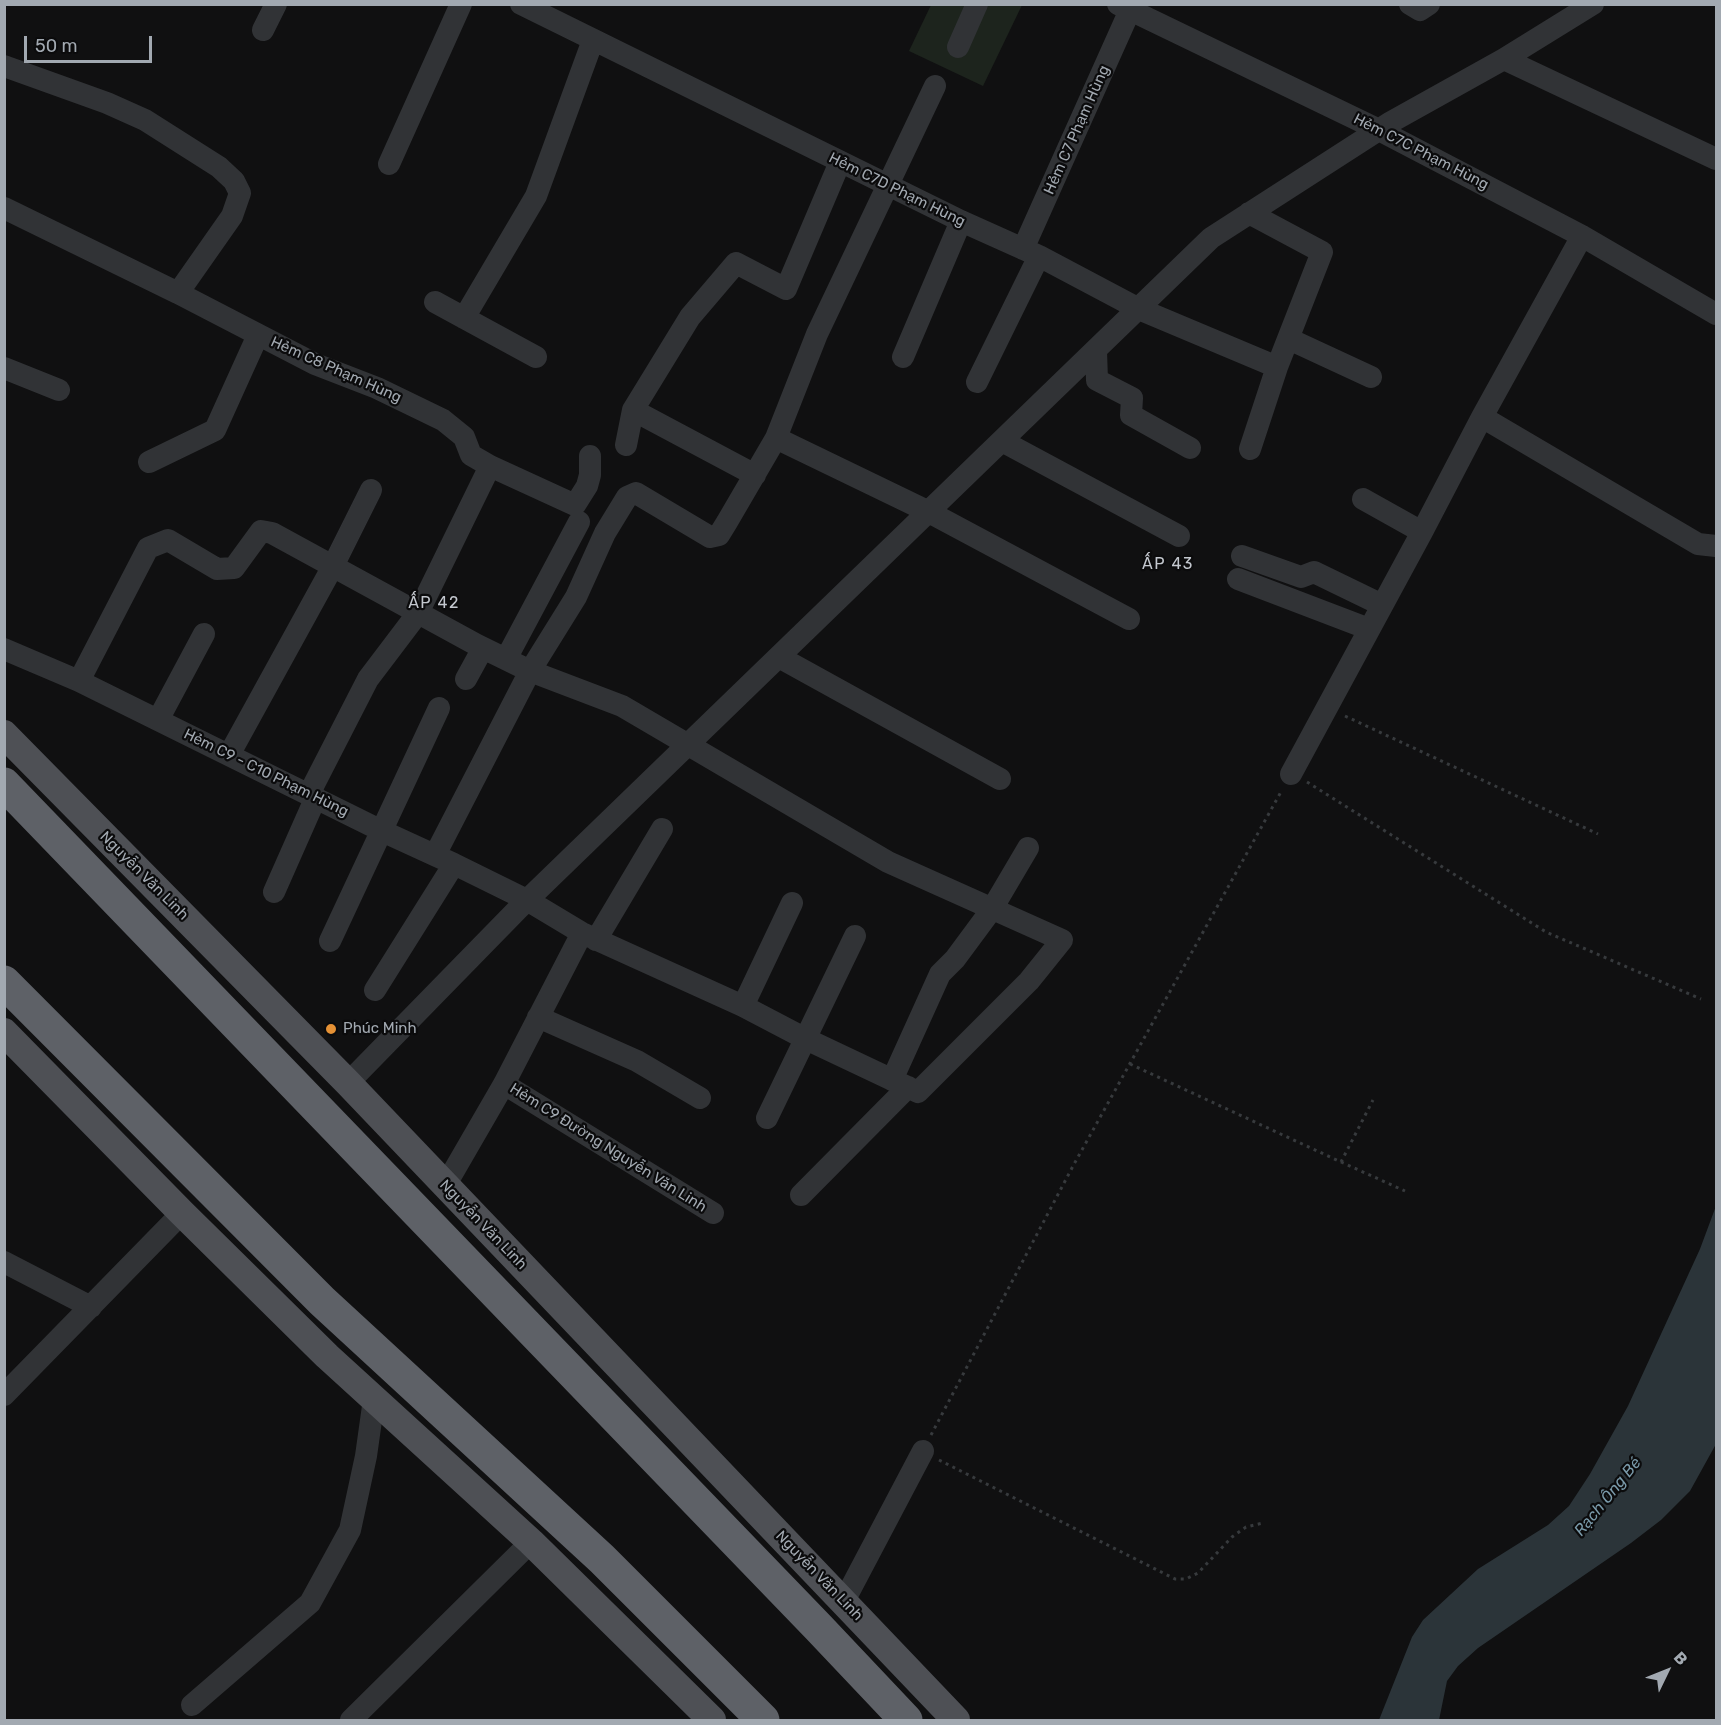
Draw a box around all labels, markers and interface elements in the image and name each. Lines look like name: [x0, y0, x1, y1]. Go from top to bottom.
scale bar: [27, 24, 154, 62]
text: 50 m: [35, 35, 78, 57]
street label: Hẻm C7 Phạm Hùng: [1040, 63, 1114, 197]
street label: Hẻm C7C Phạm Hùng: [1350, 110, 1492, 194]
street label: Hẻm C7D Phạm Hùng: [826, 149, 968, 231]
street label: Hẻm C8 Phạm Hùng: [268, 333, 404, 407]
district label: ẤP 43: [1142, 554, 1194, 574]
district label: ẤP 42: [408, 593, 460, 613]
street label: Hẻm C9 - C10 Phạm Hùng: [181, 725, 351, 821]
street label: Nguyễn Văn Linh: [96, 828, 192, 924]
place label: Phúc Minh: [343, 1020, 417, 1038]
marker: Phúc Minh: [324, 1022, 338, 1036]
street label: Hẻm C9 Đường Nguyễn Văn Linh: [506, 1080, 710, 1216]
street label: Nguyễn Văn Linh: [436, 1176, 530, 1274]
water label: Rạch Ông Bé: [1570, 1454, 1646, 1540]
street label: Nguyễn Văn Linh: [772, 1527, 866, 1625]
north arrow: [1637, 1641, 1697, 1701]
text: B: [1670, 1648, 1691, 1669]

